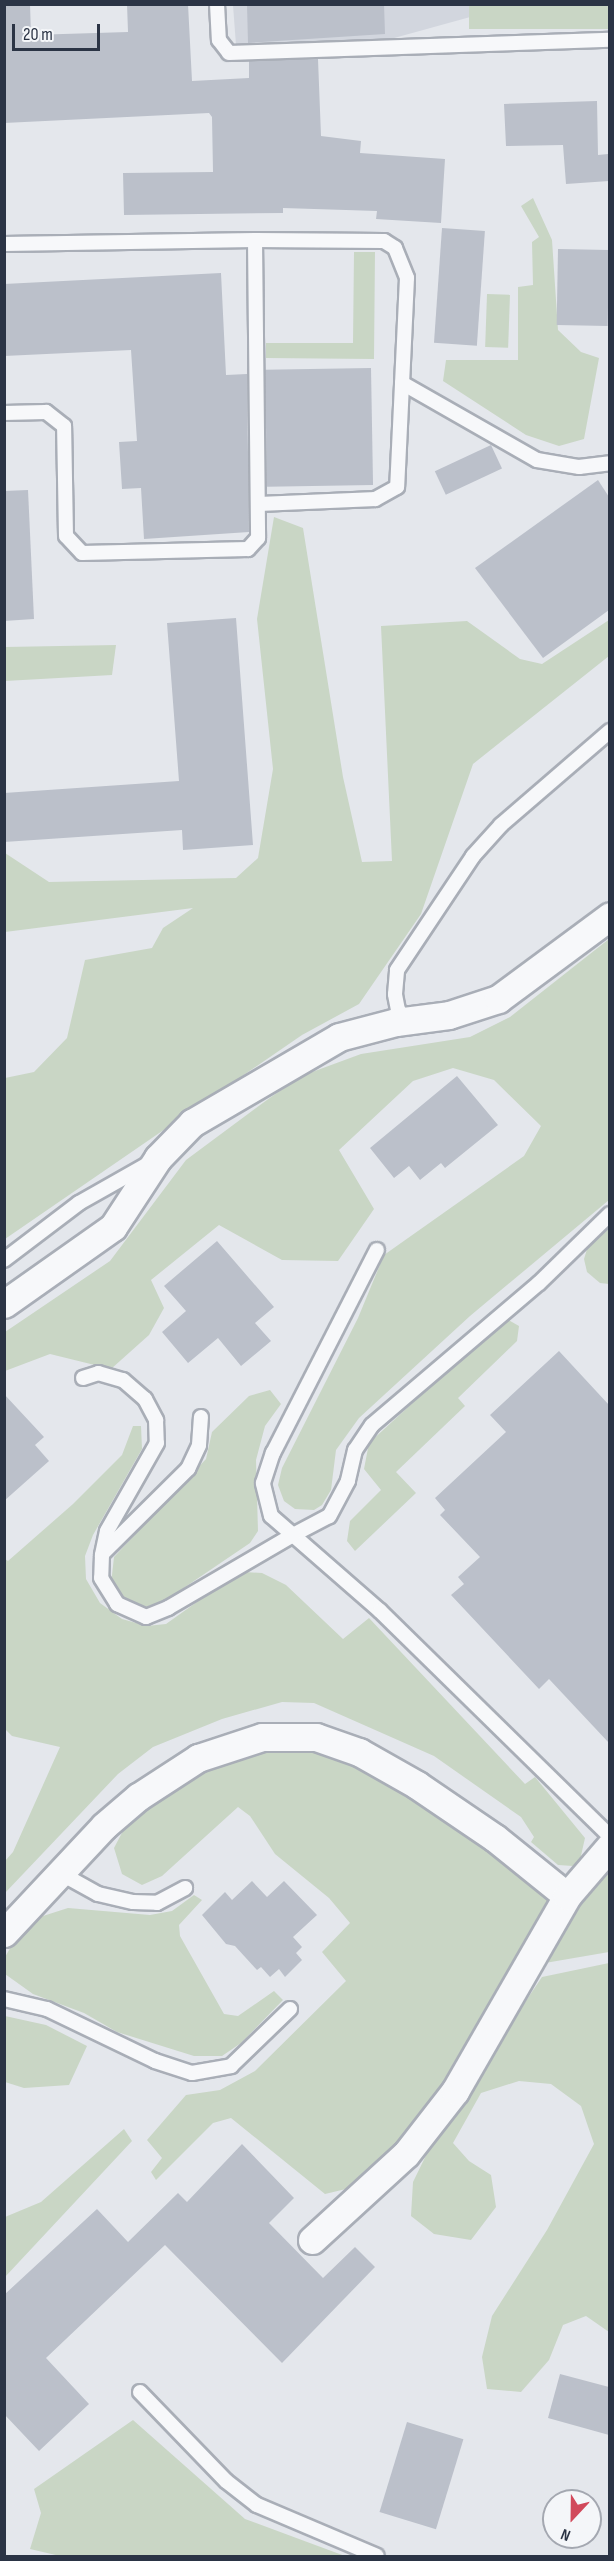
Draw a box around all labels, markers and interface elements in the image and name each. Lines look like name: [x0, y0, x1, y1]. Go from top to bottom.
scale bar: [15, 12, 104, 50]
text: 20 m: [23, 24, 53, 45]
north arrow: [542, 2489, 602, 2549]
text: N: [558, 2524, 573, 2545]

